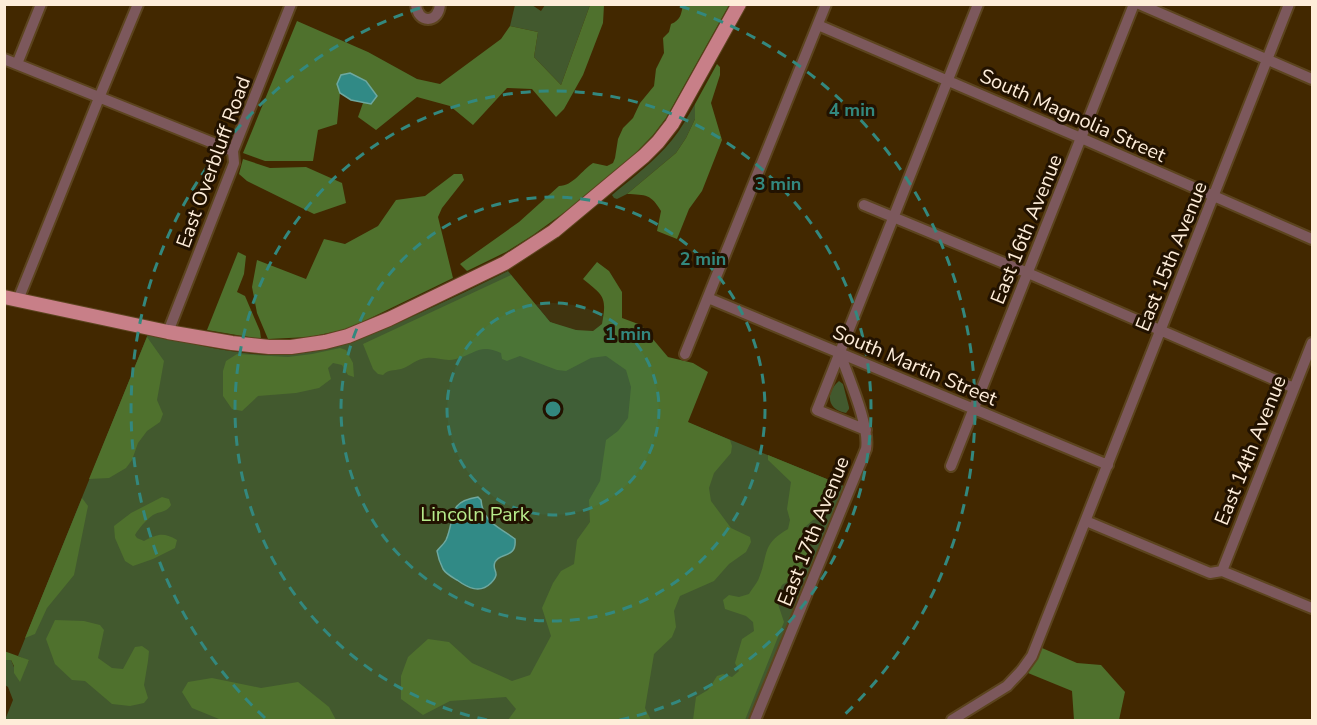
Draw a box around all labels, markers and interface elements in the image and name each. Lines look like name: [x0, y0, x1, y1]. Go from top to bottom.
street label: South Magnolia Street: [976, 62, 1171, 169]
street label: East Overbluff Road: [170, 73, 257, 252]
text: 4 min: [829, 98, 875, 122]
street label: East 16th Avenue: [984, 150, 1069, 308]
text: 3 min: [755, 172, 801, 196]
street label: East 15th Avenue: [1129, 177, 1214, 335]
text: 2 min: [680, 247, 726, 271]
street label: South Martin Street: [828, 319, 1002, 413]
text: 1 min: [605, 322, 651, 346]
street label: East 14th Avenue: [1208, 371, 1293, 529]
centre of rings: [543, 399, 563, 419]
street label: East 17th Avenue: [771, 452, 856, 610]
park label: Lincoln Park: [420, 501, 531, 528]

